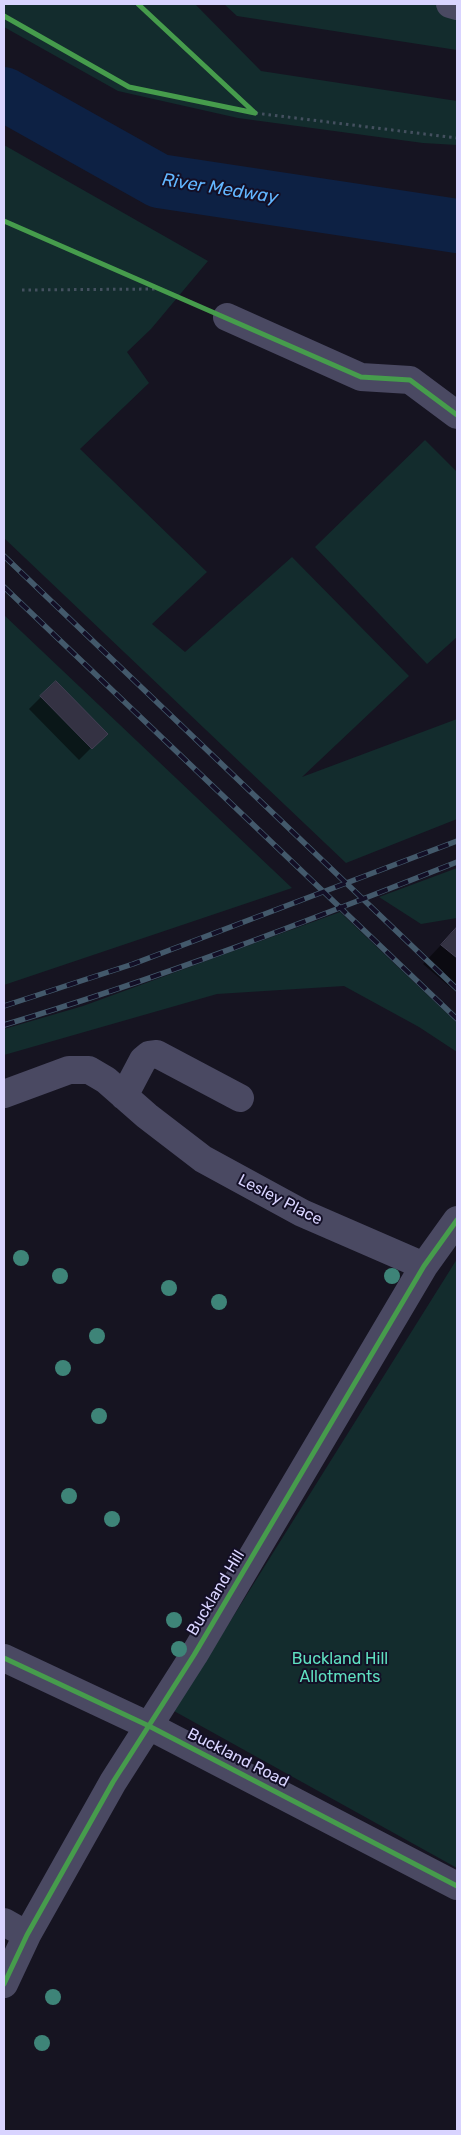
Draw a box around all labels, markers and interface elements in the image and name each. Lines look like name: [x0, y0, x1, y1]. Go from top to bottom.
water label: River Medway: [160, 169, 280, 209]
street label: Lesley Place: [235, 1171, 325, 1229]
street label: Buckland Hill: [183, 1547, 249, 1639]
park label: Buckland Hill Allotments: [292, 1649, 388, 1687]
street label: Buckland Road: [184, 1724, 292, 1792]

